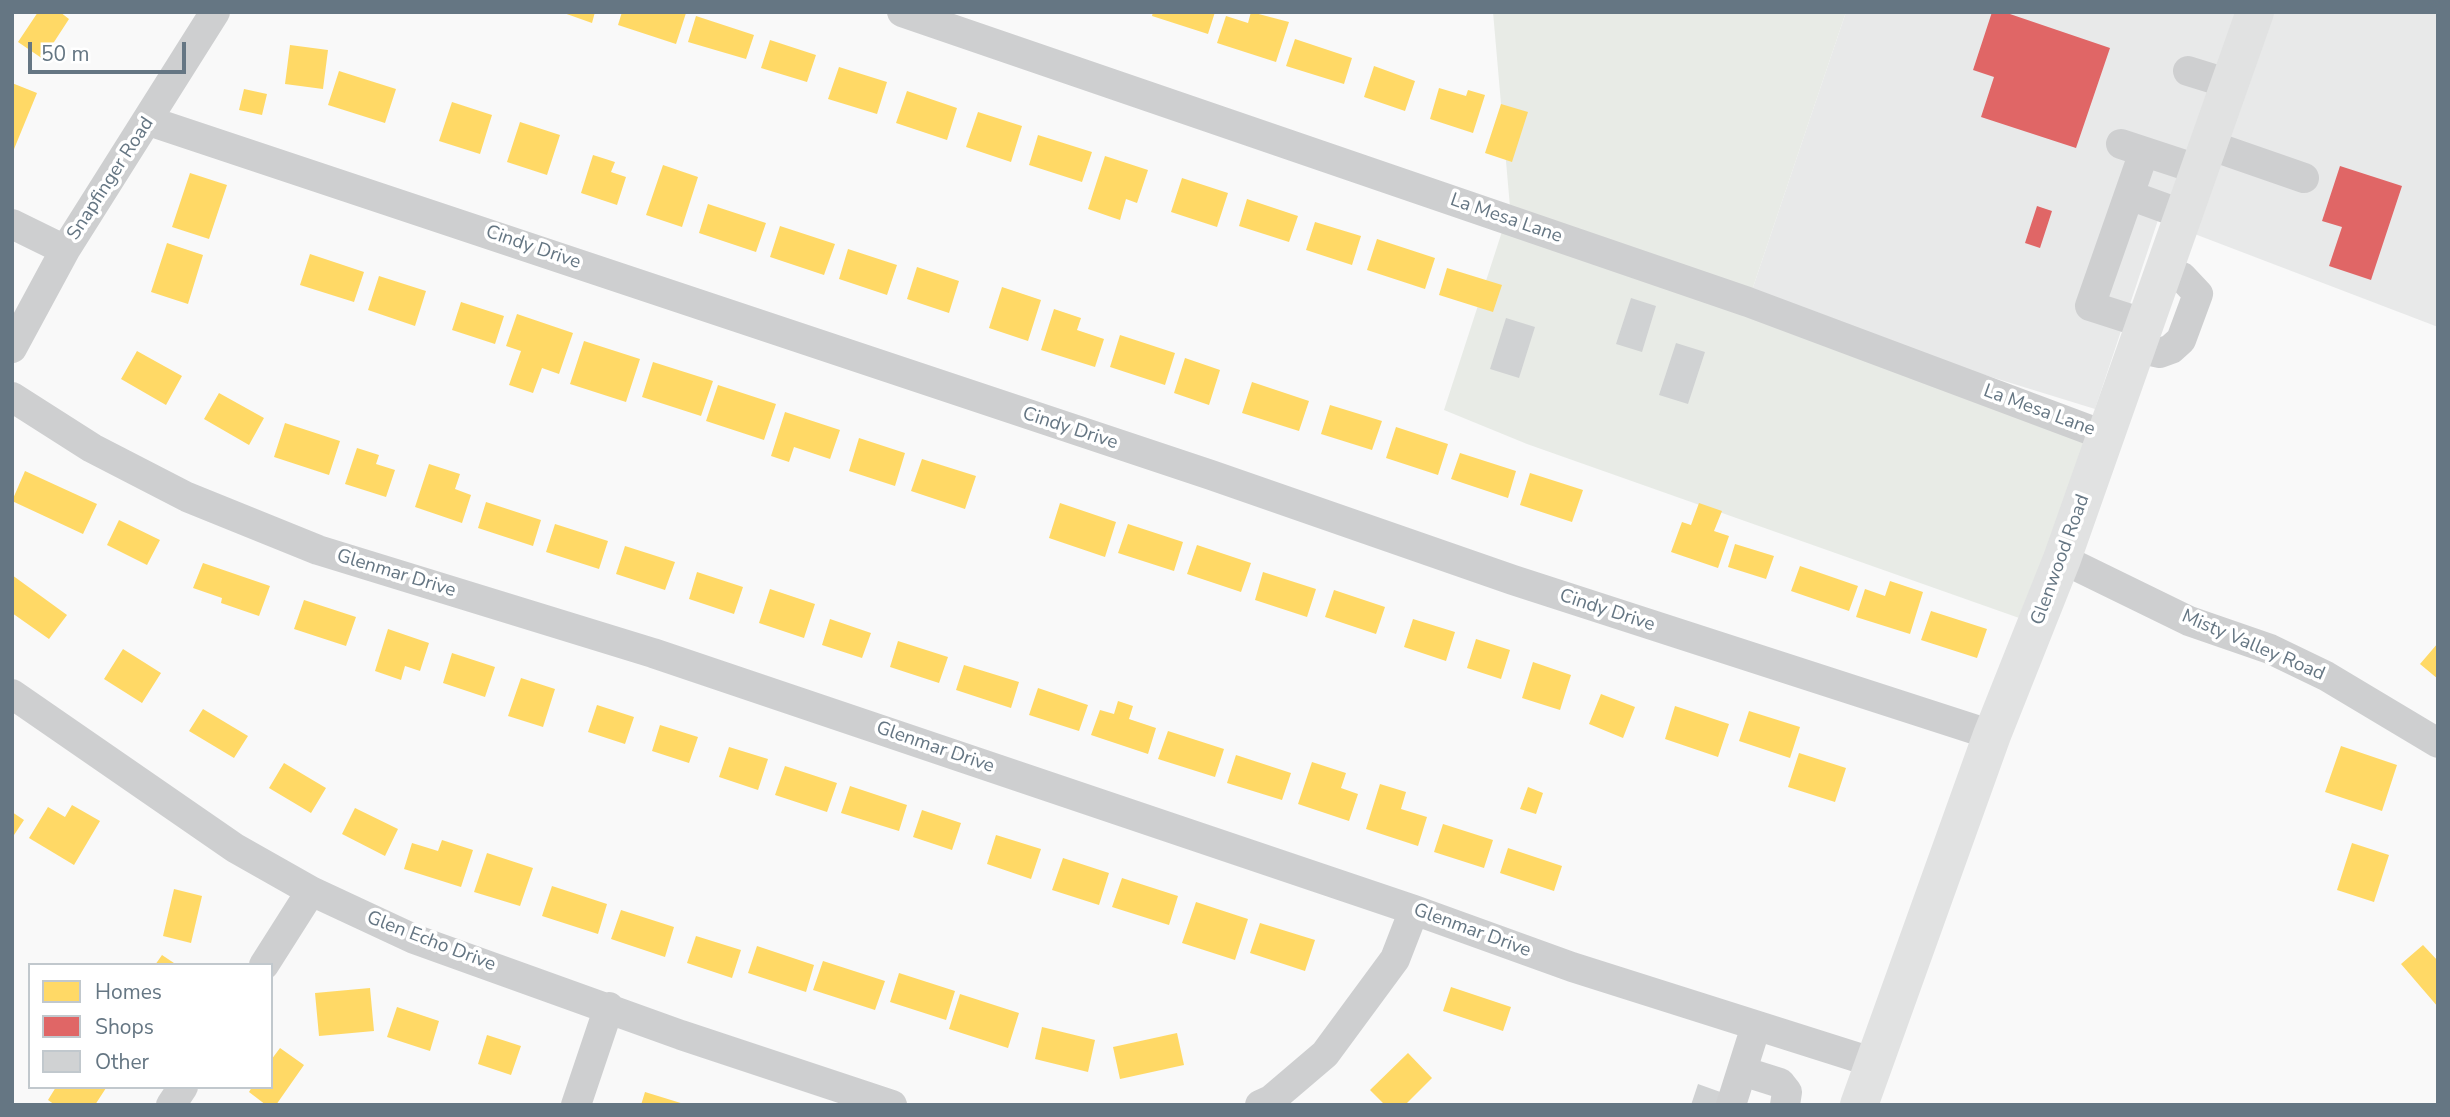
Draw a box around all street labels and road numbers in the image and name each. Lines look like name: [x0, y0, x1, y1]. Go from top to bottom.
street label: Snapfinger Road: [63, 113, 159, 245]
street label: La Mesa Lane: [1447, 189, 1565, 249]
street label: Cindy Drive: [483, 221, 583, 275]
street label: La Mesa Lane: [1980, 380, 2098, 442]
street label: Cindy Drive: [1020, 403, 1120, 455]
street label: Glenwood Road: [2027, 492, 2095, 628]
street label: Glenmar Drive: [334, 545, 458, 603]
street label: Cindy Drive: [1557, 585, 1657, 637]
street label: Misty Valley Road: [2178, 606, 2328, 686]
street label: Glenmar Drive: [873, 717, 997, 779]
street label: Glenmar Drive: [1410, 899, 1534, 963]
street label: Glen Echo Drive: [363, 907, 499, 977]

